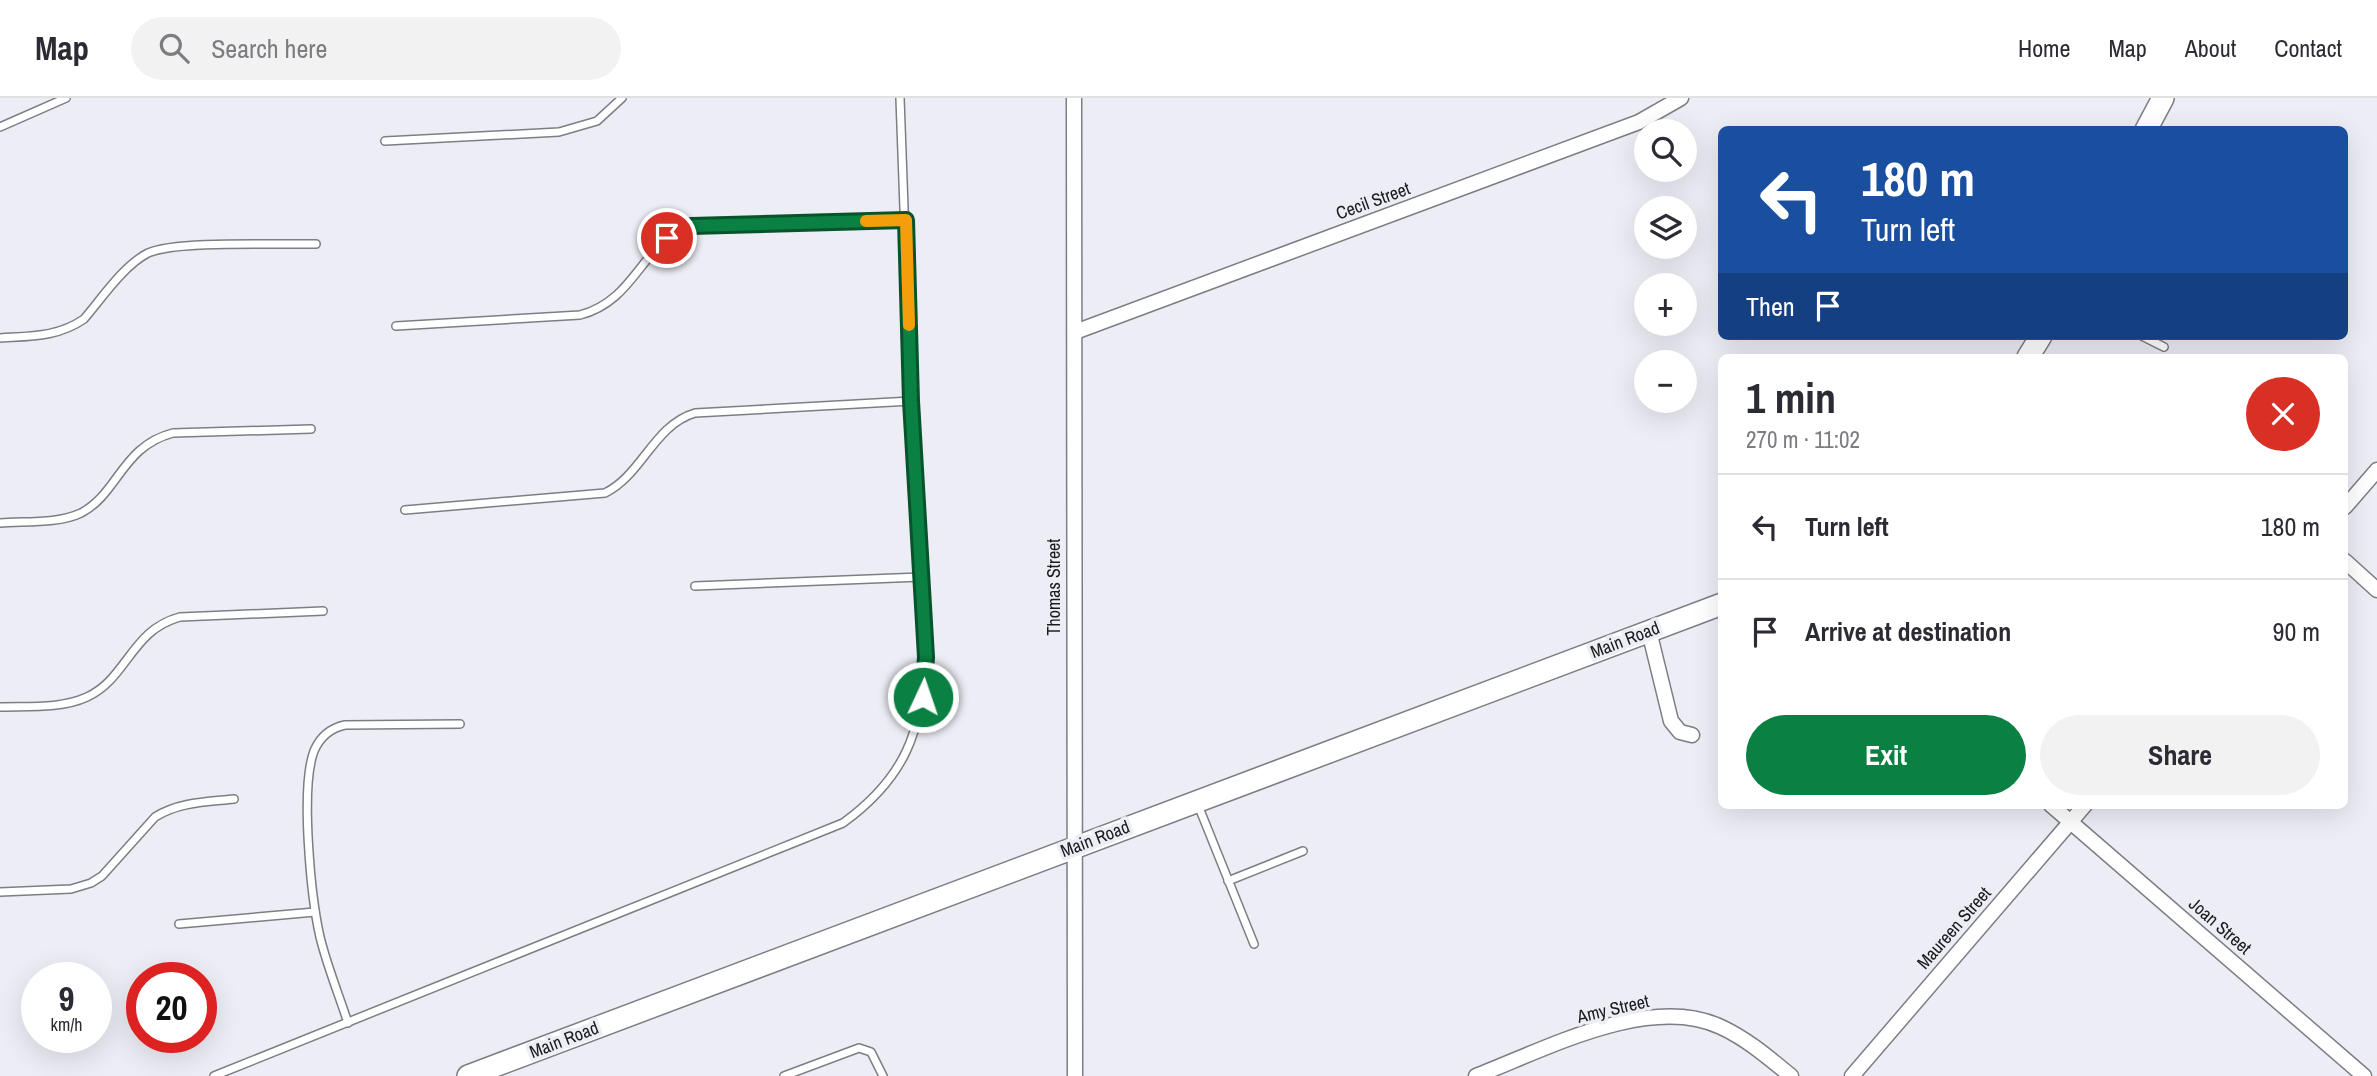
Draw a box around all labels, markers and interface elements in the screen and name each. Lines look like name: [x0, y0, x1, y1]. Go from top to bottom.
search box: [131, 17, 621, 80]
text: Map: [35, 26, 89, 70]
icon: search: [155, 29, 193, 67]
text: Search here: [211, 31, 327, 66]
text: Home: [2018, 32, 2070, 64]
text: Map: [2108, 32, 2147, 64]
text: About: [2185, 32, 2236, 64]
text: Contact: [2274, 32, 2342, 64]
map controls: [1634, 119, 1697, 413]
button: search: [1634, 119, 1697, 182]
text: 180 m: [1861, 145, 1975, 211]
icon: left: [1746, 154, 1837, 245]
street label: Cecil Street: [1332, 176, 1413, 225]
button: layers: [1634, 196, 1697, 259]
pin: [637, 208, 697, 268]
text: Turn left: [1861, 208, 1955, 251]
icon: arrive: [648, 219, 686, 257]
button: +: [1634, 273, 1697, 336]
icon: arrive: [1809, 287, 1847, 325]
text: Then: [1746, 289, 1795, 324]
button: −: [1634, 350, 1697, 413]
text: 1 min: [1746, 370, 1836, 426]
button: close: [2246, 377, 2320, 451]
text: 270 m · 11:02: [1746, 424, 1860, 455]
icon: left: [1746, 508, 1784, 546]
text: Turn left: [1805, 509, 1889, 544]
text: 180 m: [2261, 509, 2320, 544]
street label: Thomas Street: [1041, 539, 1066, 635]
icon: arrive: [1746, 613, 1784, 651]
text: Arrive at destination: [1805, 614, 2011, 649]
text: 90 m: [2273, 614, 2320, 649]
street label: Main Road: [1587, 615, 1663, 664]
position arrow: [886, 660, 960, 734]
button: Exit: [1746, 715, 2026, 795]
button: Share: [2040, 715, 2320, 795]
street label: Main Road: [1057, 814, 1133, 863]
street label: Maureen Street: [1911, 881, 1996, 974]
street label: Joan Street: [2184, 891, 2257, 960]
speed limit sign: 20: [126, 962, 217, 1053]
text: 9: [59, 975, 74, 1022]
street label: Amy Street: [1574, 988, 1651, 1029]
text: km/h: [51, 1012, 83, 1037]
street label: Main Road: [526, 1015, 602, 1064]

